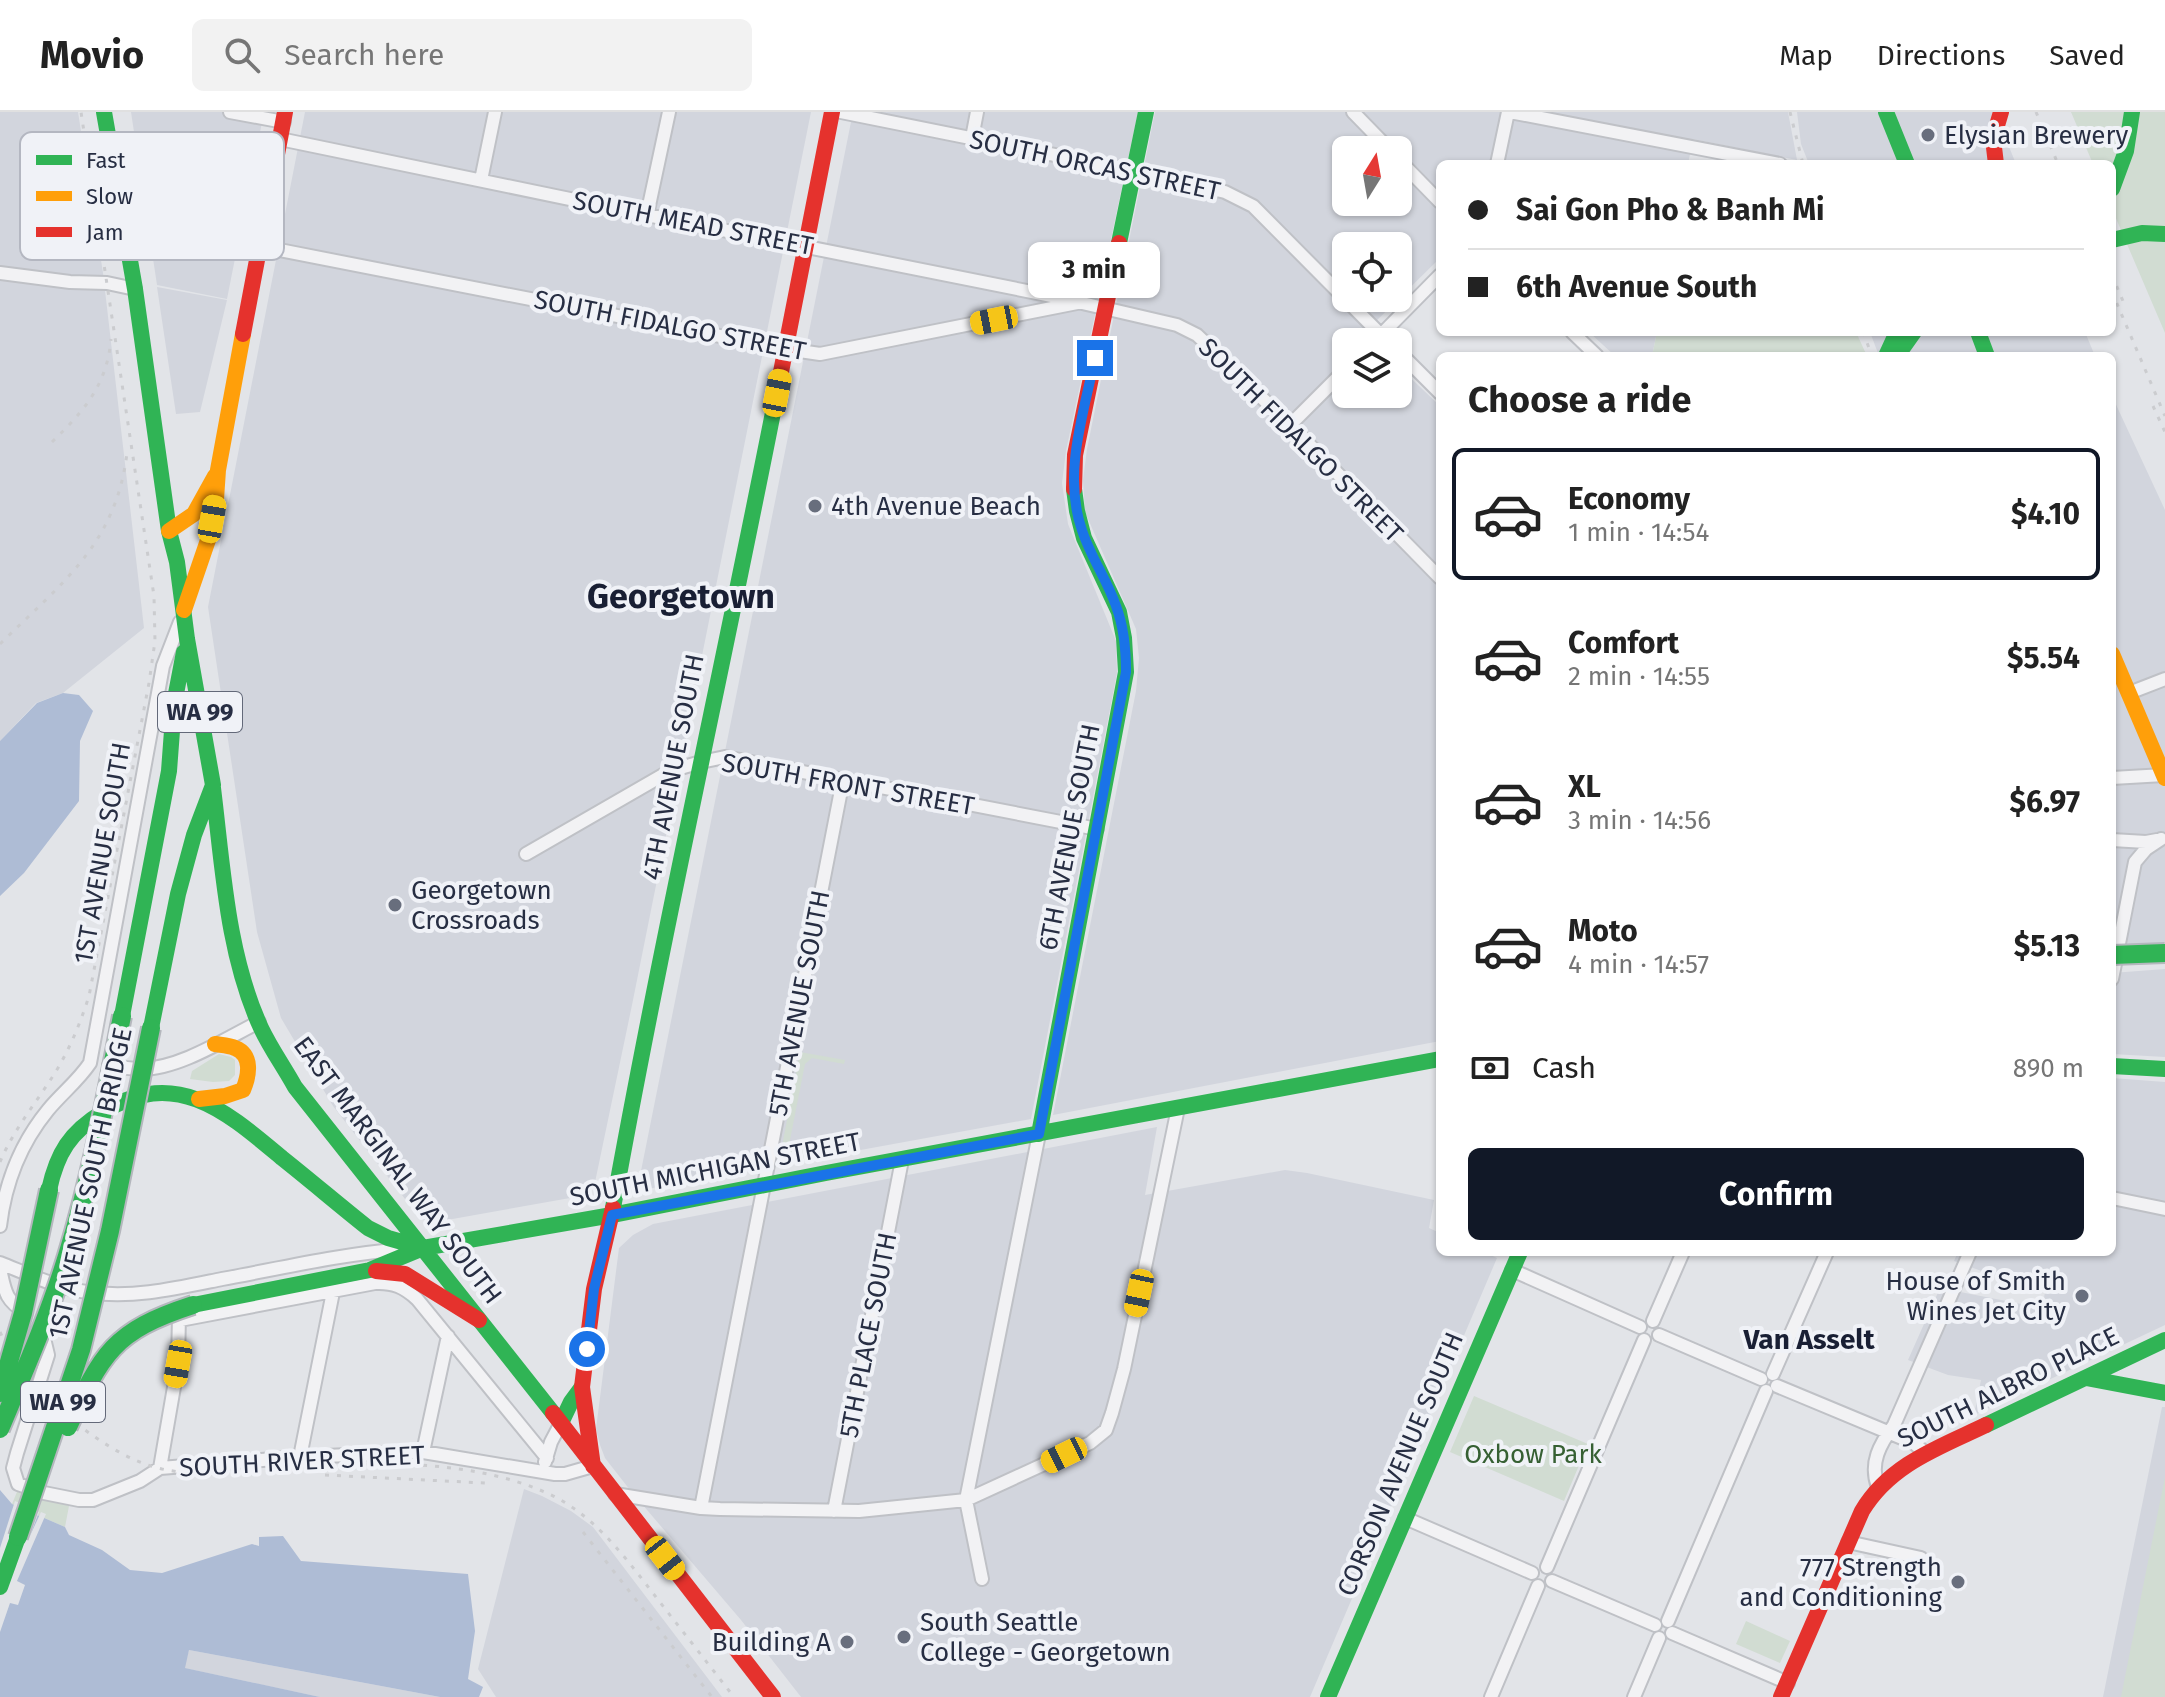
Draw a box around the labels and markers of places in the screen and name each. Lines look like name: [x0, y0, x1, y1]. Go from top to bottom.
place label: Elysian Brewery: [1944, 120, 2129, 151]
marker: Elysian Brewery: [1919, 126, 1937, 144]
place label: 4th Avenue Beach: [831, 491, 1041, 522]
marker: 4th Avenue Beach: [806, 497, 824, 515]
place label: Georgetown Crossroads: [411, 875, 552, 936]
marker: Georgetown Crossroads: [386, 896, 404, 914]
place label: House of Smith Wines Jet City: [1886, 1266, 2066, 1327]
marker: House of Smith Wines Jet City: [2073, 1287, 2091, 1305]
place label: 777 Strength and Conditioning: [1740, 1552, 1942, 1613]
marker: 777 Strength and Conditioning: [1949, 1573, 1967, 1591]
place label: South Seattle College - Georgetown: [920, 1607, 1171, 1668]
place label: Building A: [712, 1627, 831, 1658]
marker: South Seattle College - Georgetown: [895, 1628, 913, 1646]
marker: Building A: [838, 1633, 856, 1651]

